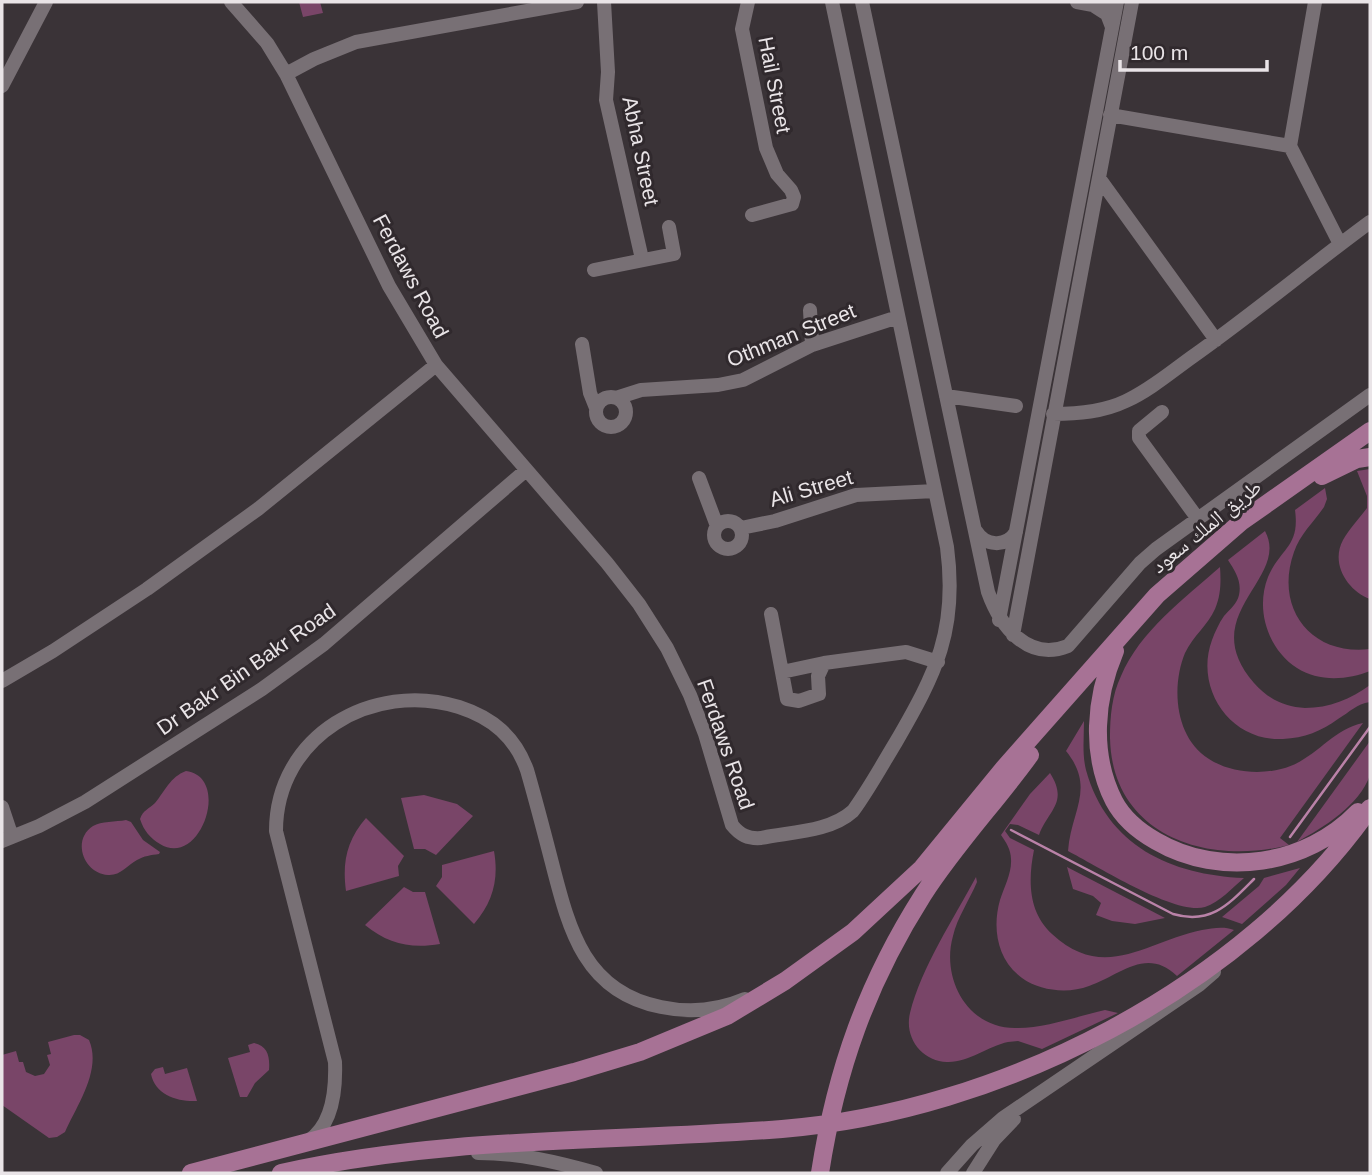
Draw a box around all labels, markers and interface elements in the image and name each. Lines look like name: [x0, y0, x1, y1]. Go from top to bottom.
scale bar: [1120, 28, 1267, 72]
street label: Hail Street: [754, 35, 796, 135]
text: 100 m: [1130, 41, 1188, 64]
street label: Abha Street: [618, 94, 664, 208]
street label: Ferdaws Road: [369, 210, 453, 342]
street label: Othman Street: [723, 299, 859, 371]
street label: Ali Street: [767, 465, 855, 511]
street label: طريق الملك سعود: [1147, 475, 1267, 579]
street label: Dr Bakr Bin Bakr Road: [152, 599, 340, 739]
street label: Ferdaws Road: [693, 676, 759, 812]

